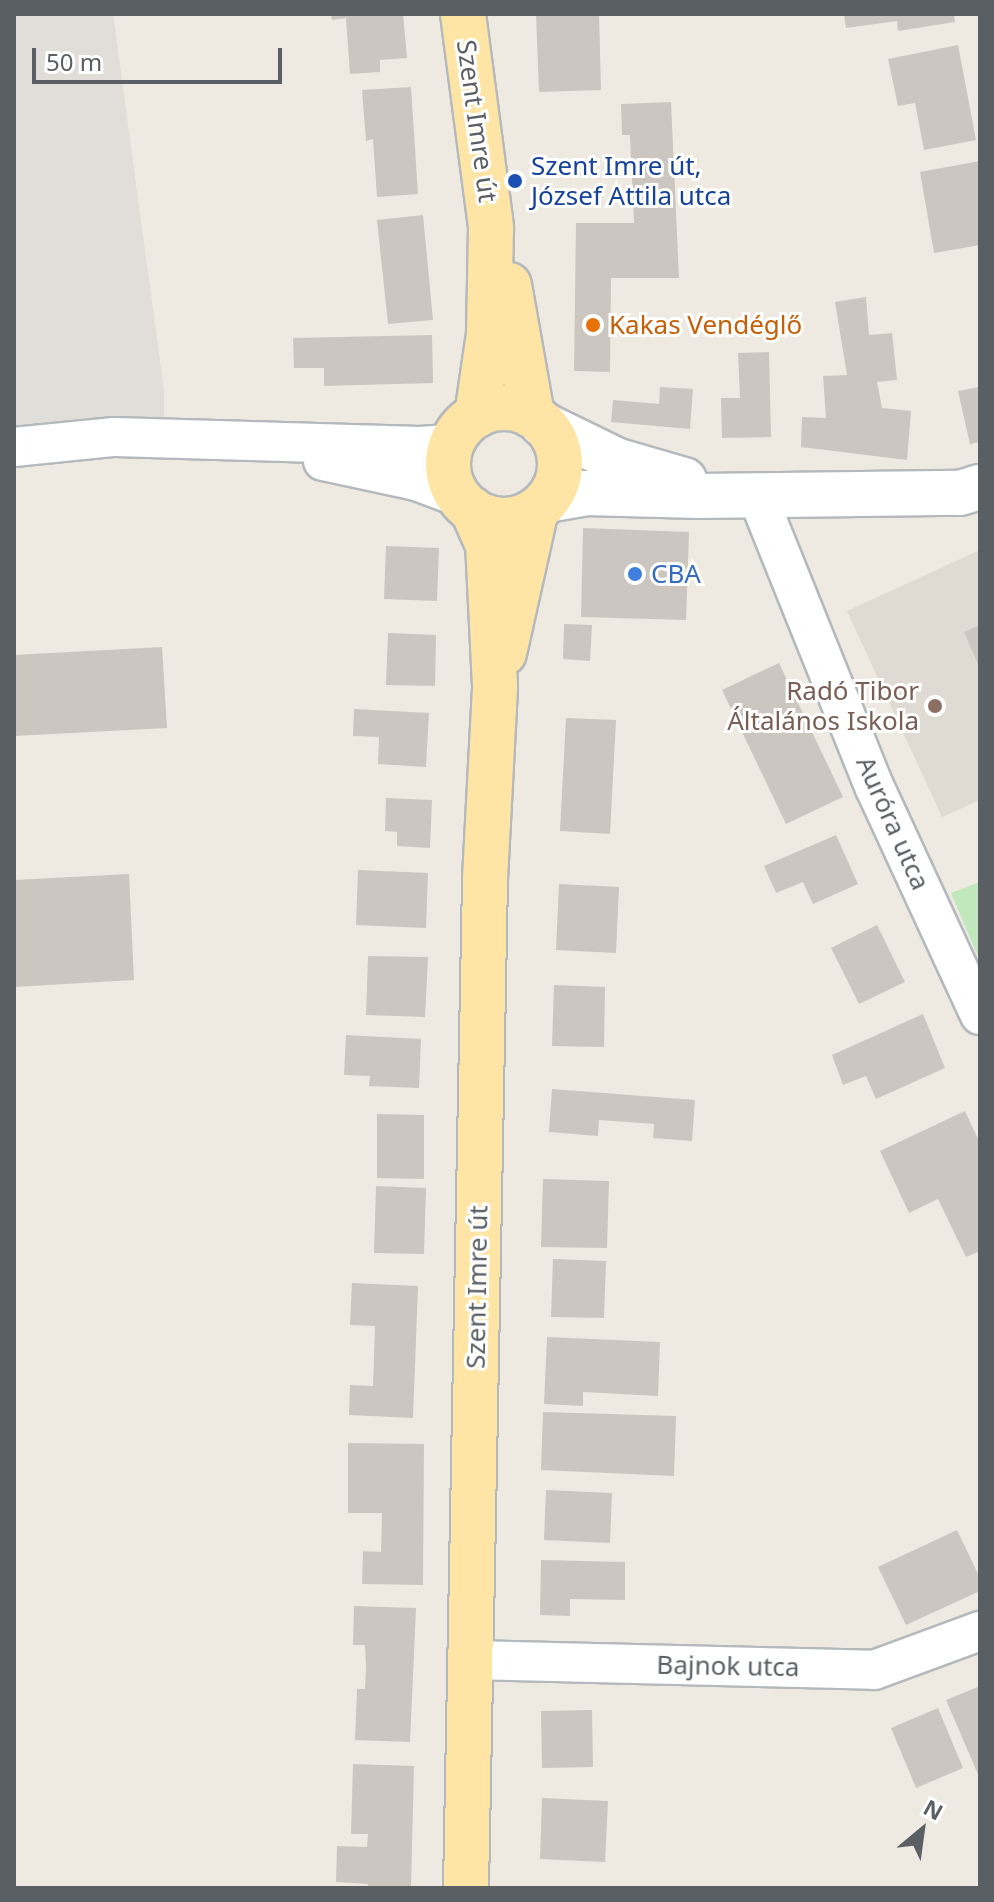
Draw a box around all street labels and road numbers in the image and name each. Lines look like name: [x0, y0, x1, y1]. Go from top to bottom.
street label: Szent Imre út: [450, 38, 504, 204]
street label: Auróra utca: [850, 751, 936, 895]
street label: Szent Imre út: [460, 1205, 494, 1369]
street label: Bajnok utca: [656, 1649, 800, 1683]

